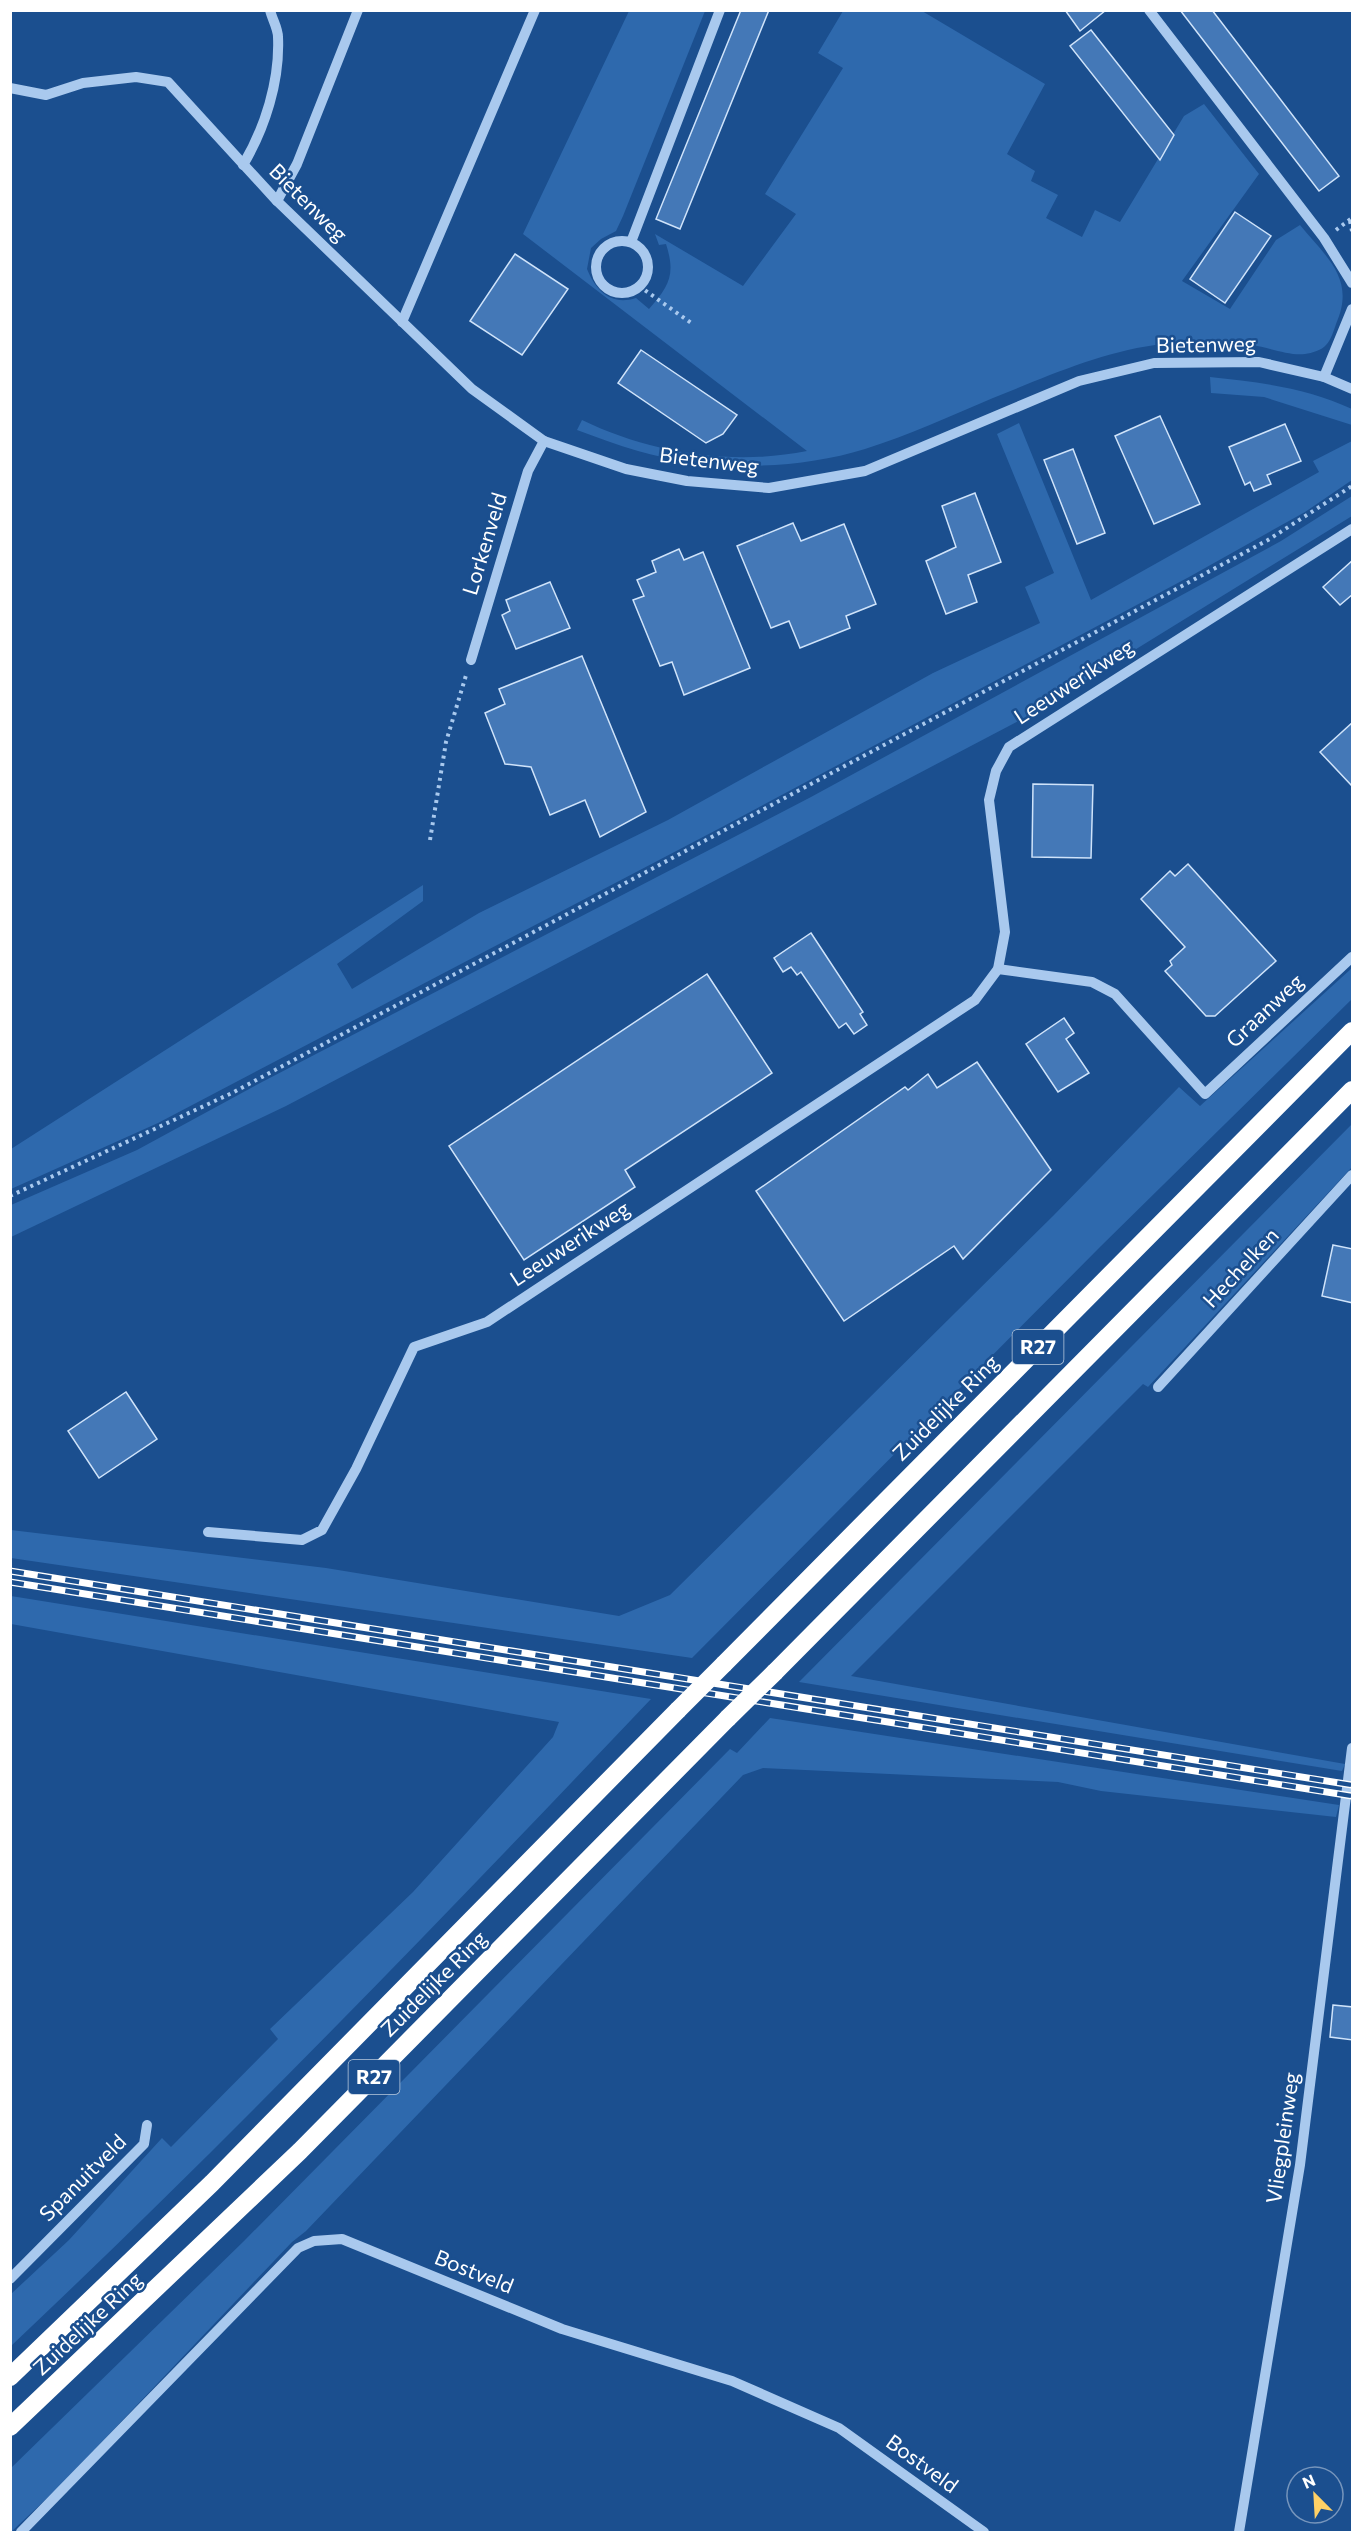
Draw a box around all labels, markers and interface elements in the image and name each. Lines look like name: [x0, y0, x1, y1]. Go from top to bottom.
street label: Bietenweg: [265, 158, 353, 246]
street label: Bietenweg: [1156, 330, 1256, 357]
street label: Bietenweg: [658, 441, 760, 478]
street label: Lorkenveld: [456, 489, 511, 598]
street label: Leeuwerikweg: [1009, 633, 1138, 729]
street label: Graanweg: [1220, 968, 1308, 1052]
street label: Leeuwerikweg: [505, 1195, 634, 1291]
street label: Hechelken: [1197, 1222, 1283, 1312]
road number: R27: [1012, 1330, 1064, 1364]
street label: Zuidelijke Ring: [887, 1349, 1003, 1465]
street label: Zuidelijke Ring: [375, 1925, 491, 2041]
road number: R27: [348, 2060, 400, 2094]
street label: Vliegpleinweg: [1260, 2070, 1303, 2205]
street label: Spanuitveld: [33, 2128, 131, 2226]
street label: Bostveld: [431, 2243, 518, 2298]
street label: Zuidelijke Ring: [27, 2266, 146, 2380]
street label: Bostveld: [882, 2428, 964, 2497]
north arrow: [1285, 2465, 1345, 2525]
text: N: [1299, 2470, 1318, 2492]

